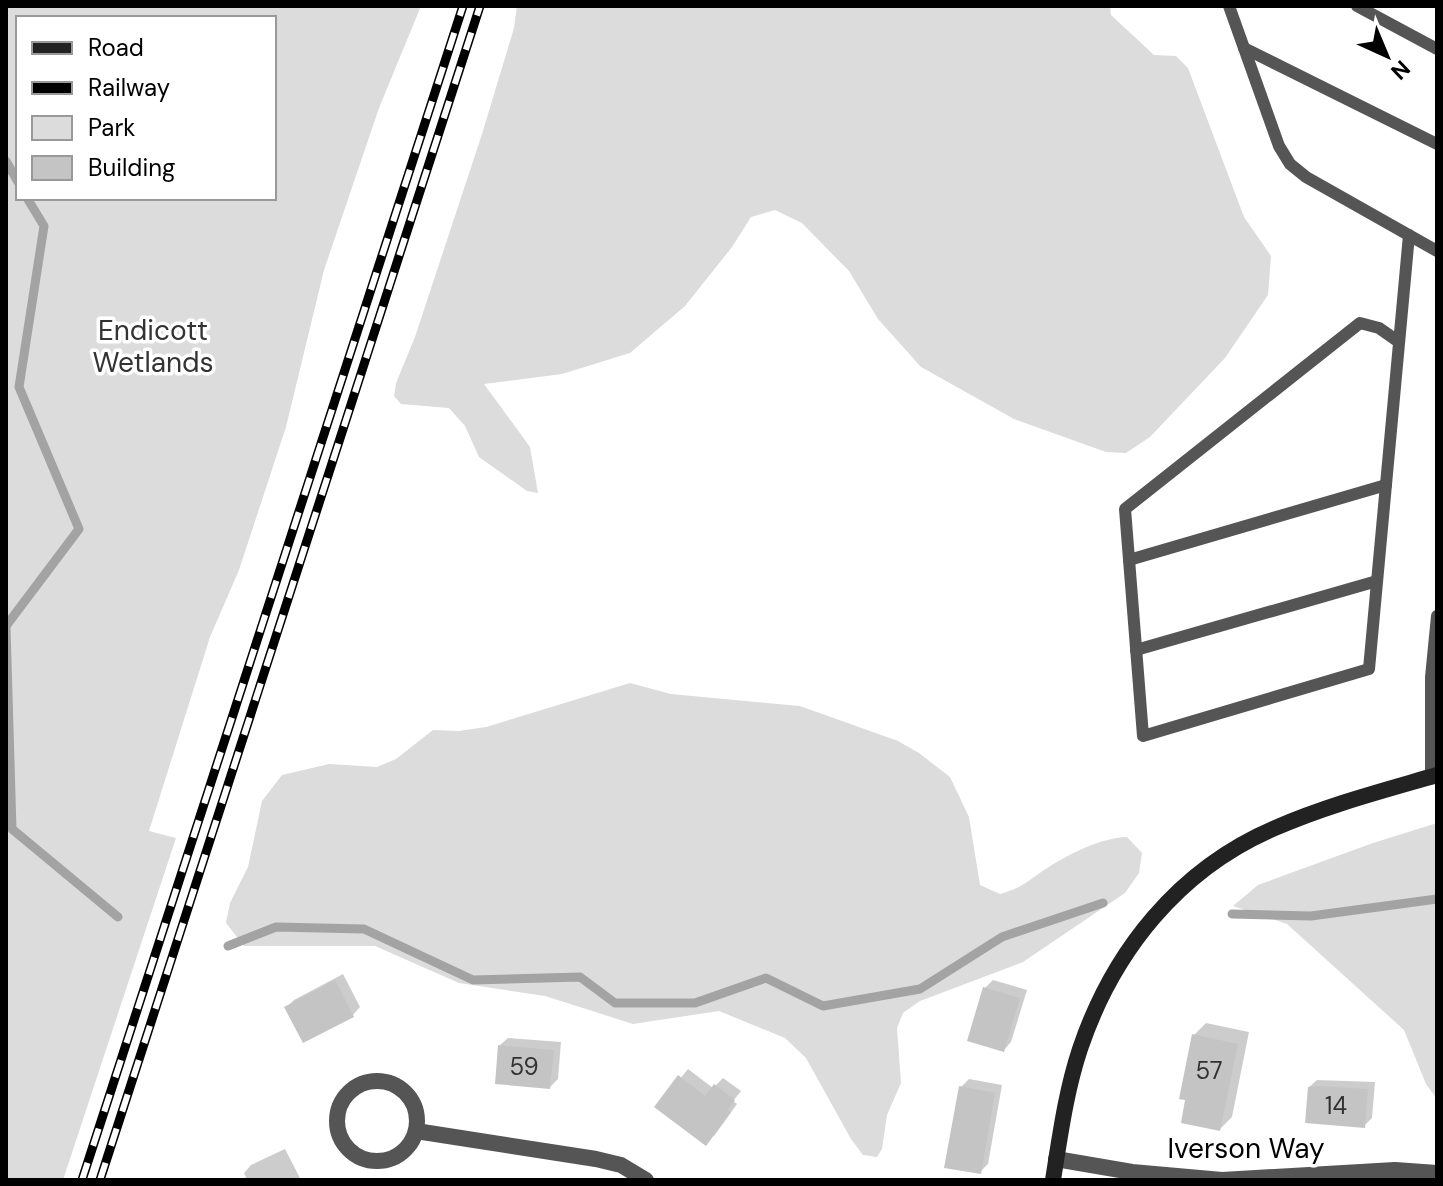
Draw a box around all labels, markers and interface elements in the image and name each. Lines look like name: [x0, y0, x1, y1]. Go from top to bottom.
legend: [16, 16, 276, 200]
north arrow: [1347, 16, 1427, 96]
text: Road: [88, 32, 144, 63]
text: N: [1385, 54, 1416, 86]
text: Railway: [88, 72, 170, 103]
text: Park: [88, 112, 135, 143]
text: Building: [88, 152, 175, 183]
park label: Endicott Wetlands: [92, 312, 214, 381]
house number: 59: [509, 1051, 539, 1082]
house number: 57: [1195, 1055, 1223, 1086]
house number: 14: [1325, 1090, 1347, 1121]
street label: Iverson Way: [1167, 1130, 1325, 1167]

